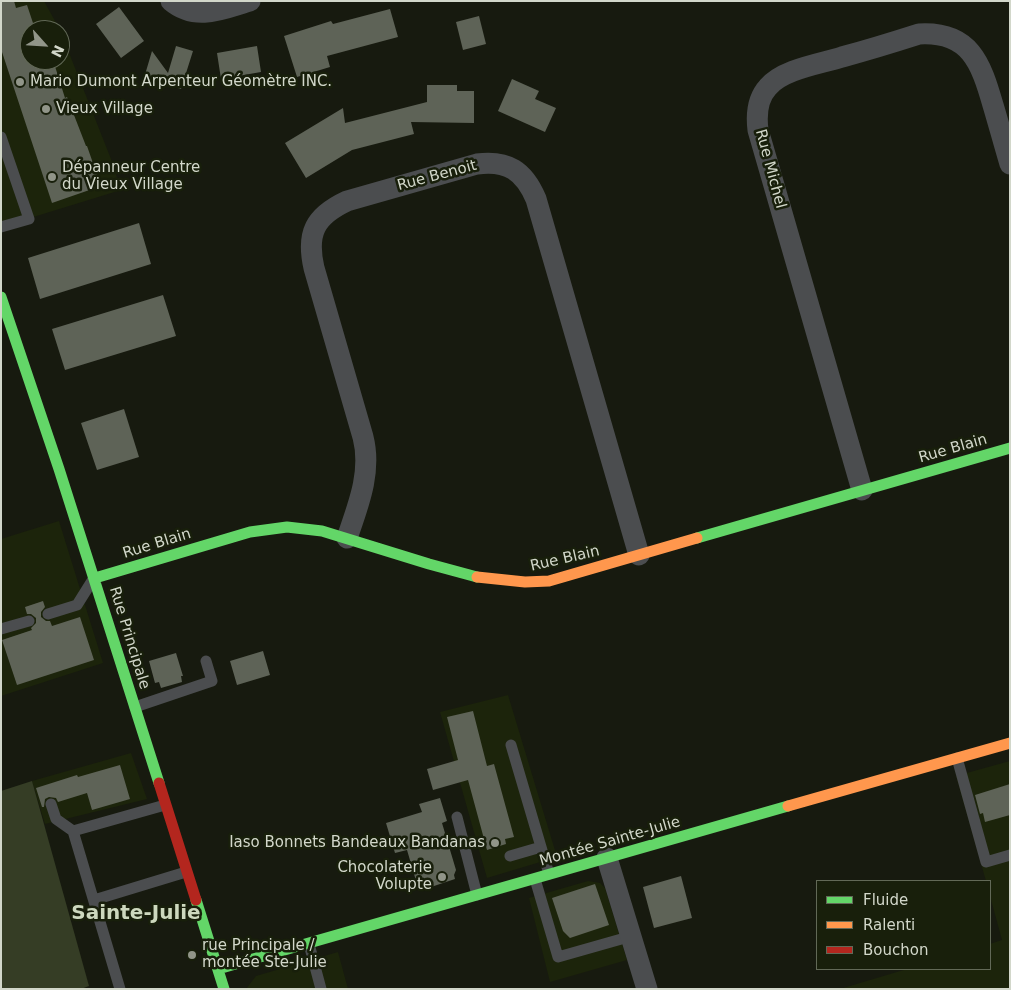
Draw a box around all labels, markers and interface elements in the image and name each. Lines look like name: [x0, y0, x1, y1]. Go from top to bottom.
north arrow: [20, 20, 70, 70]
text: N: [48, 42, 67, 60]
place label: Mario Dumont Arpenteur Géomètre INC.: [30, 73, 332, 91]
marker: Mario Dumont Arpenteur Géomètre INC.: [14, 76, 26, 88]
place label: Vieux Village: [56, 100, 153, 118]
marker: Vieux Village: [40, 103, 52, 115]
street label: Rue Michel: [751, 127, 789, 211]
street label: Rue Benoit: [395, 157, 479, 195]
place label: Dépanneur Centre du Vieux Village: [62, 159, 200, 194]
marker: Dépanneur Centre du Vieux Village: [46, 171, 58, 183]
street label: Rue Blain: [917, 431, 989, 467]
street label: Rue Blain: [121, 525, 193, 563]
street label: Rue Blain: [529, 542, 601, 576]
street label: Rue Principale: [105, 584, 153, 692]
street label: Montée Sainte-Julie: [537, 813, 683, 871]
place label: Iaso Bonnets Bandeaux Bandanas: [229, 834, 485, 852]
marker: Iaso Bonnets Bandeaux Bandanas: [489, 837, 501, 849]
place label: Chocolaterie Volupte: [337, 859, 432, 894]
marker: Chocolaterie Volupte: [436, 871, 448, 883]
legend: [816, 880, 991, 970]
text: Fluide: [863, 891, 908, 909]
district label: Sainte-Julie: [71, 902, 201, 926]
text: Ralenti: [863, 916, 915, 934]
place label: rue Principale / montée Ste-Julie: [202, 937, 327, 972]
text: Bouchon: [863, 941, 928, 959]
marker: rue Principale / montée Ste-Julie: [186, 949, 198, 961]

